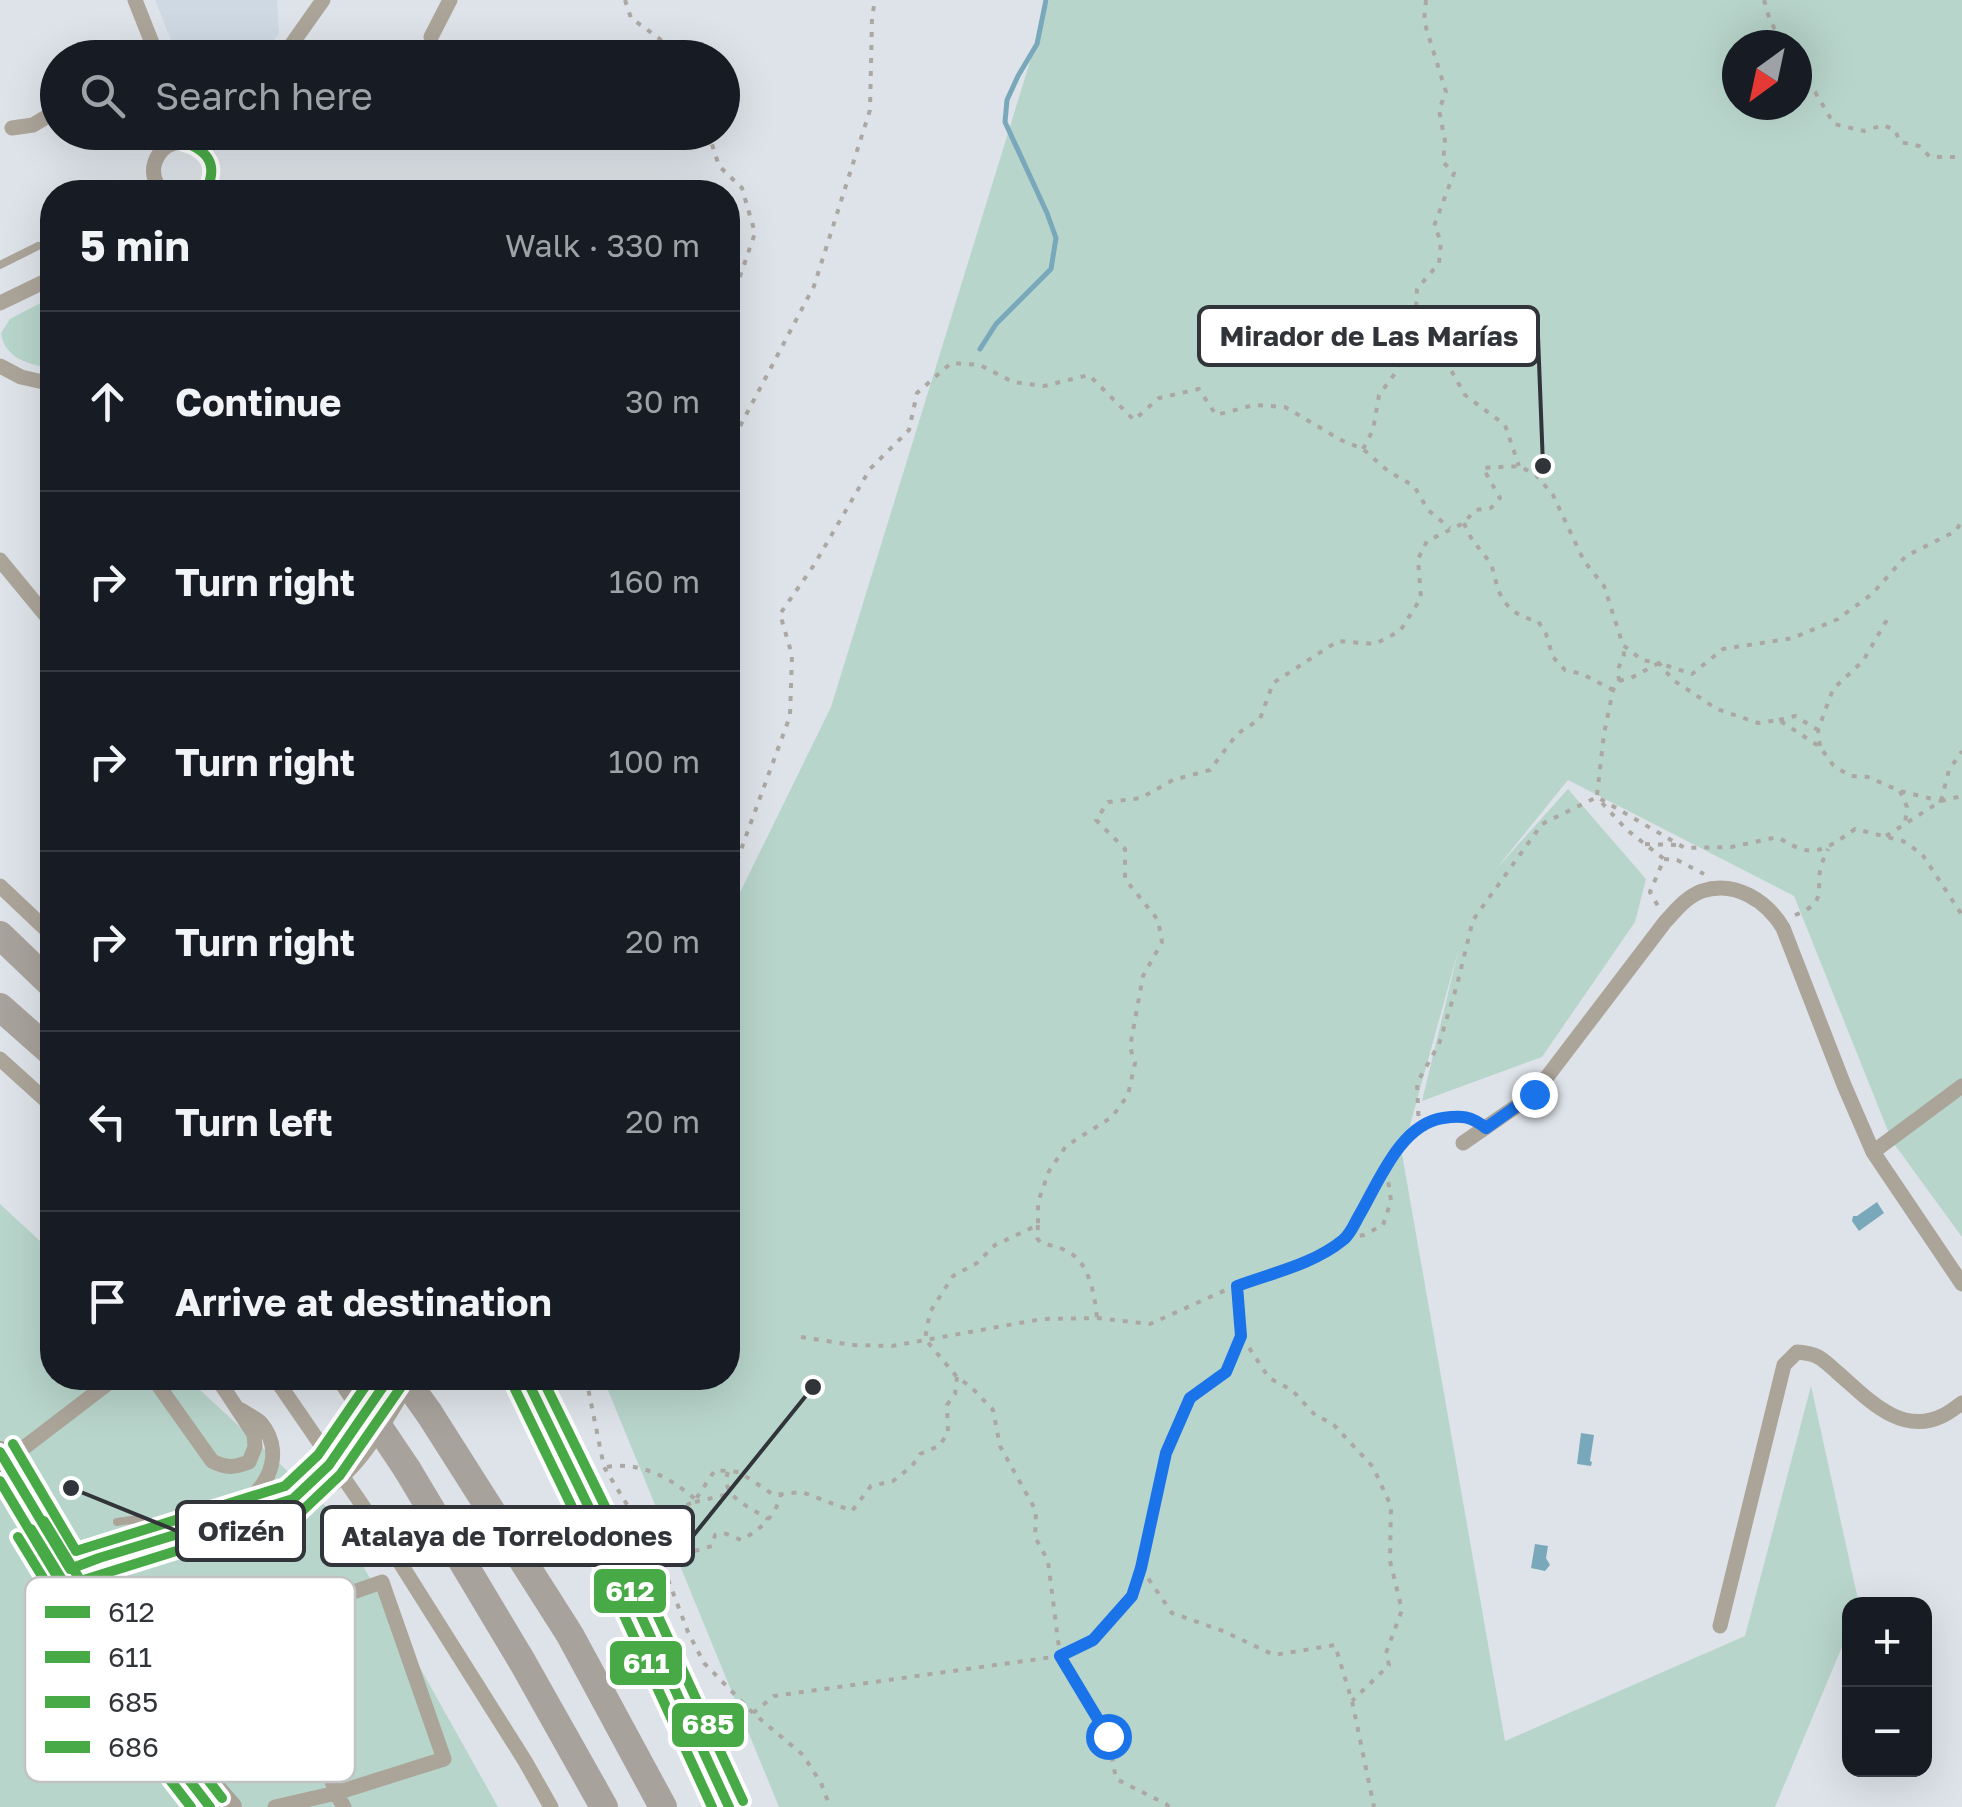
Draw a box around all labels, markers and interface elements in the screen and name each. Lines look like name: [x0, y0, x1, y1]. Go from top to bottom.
north arrow: [1722, 30, 1812, 120]
search box: [40, 40, 740, 150]
icon: search: [75, 68, 130, 123]
text: Search here: [155, 73, 373, 118]
text: 5 min: [80, 220, 190, 270]
text: Walk · 330 m: [505, 226, 700, 264]
callout: Mirador de Las Marías: [1199, 307, 1538, 365]
text: Mirador de Las Marías: [1220, 319, 1518, 352]
icon: ahead: [80, 374, 135, 429]
text: Continue: [175, 379, 341, 424]
text: 30 m: [625, 382, 700, 420]
icon: right: [80, 554, 135, 609]
text: Turn right: [175, 559, 355, 604]
text: 160 m: [609, 562, 700, 600]
icon: right: [80, 734, 135, 789]
text: Turn right: [175, 739, 355, 784]
text: 100 m: [608, 742, 700, 780]
icon: right: [80, 914, 135, 969]
text: Turn right: [175, 919, 355, 964]
text: 20 m: [625, 922, 700, 960]
route end: [1512, 1072, 1558, 1118]
icon: left: [80, 1094, 135, 1149]
text: Turn left: [175, 1099, 333, 1144]
text: 20 m: [625, 1102, 700, 1140]
icon: arrive: [80, 1274, 135, 1329]
text: Arrive at destination: [175, 1279, 552, 1324]
callout: Ofizén: [177, 1502, 304, 1560]
callout: Atalaya de Torrelodones: [322, 1507, 693, 1565]
text: Ofizén: [197, 1514, 285, 1547]
text: Atalaya de Torrelodones: [341, 1519, 673, 1552]
line badge: 612: [592, 1567, 668, 1615]
text: 612: [605, 1574, 655, 1607]
legend: [25, 1577, 355, 1782]
text: 612: [108, 1595, 155, 1628]
map controls: [1842, 1597, 1932, 1777]
button: +: [1842, 1597, 1932, 1687]
line badge: 611: [608, 1639, 684, 1687]
text: 611: [108, 1640, 152, 1673]
text: 611: [623, 1646, 669, 1679]
text: 685: [108, 1685, 158, 1718]
button: −: [1842, 1687, 1932, 1777]
line badge: 685: [670, 1701, 746, 1749]
text: 685: [682, 1707, 734, 1740]
route start: [1086, 1714, 1132, 1760]
text: 686: [108, 1730, 159, 1763]

